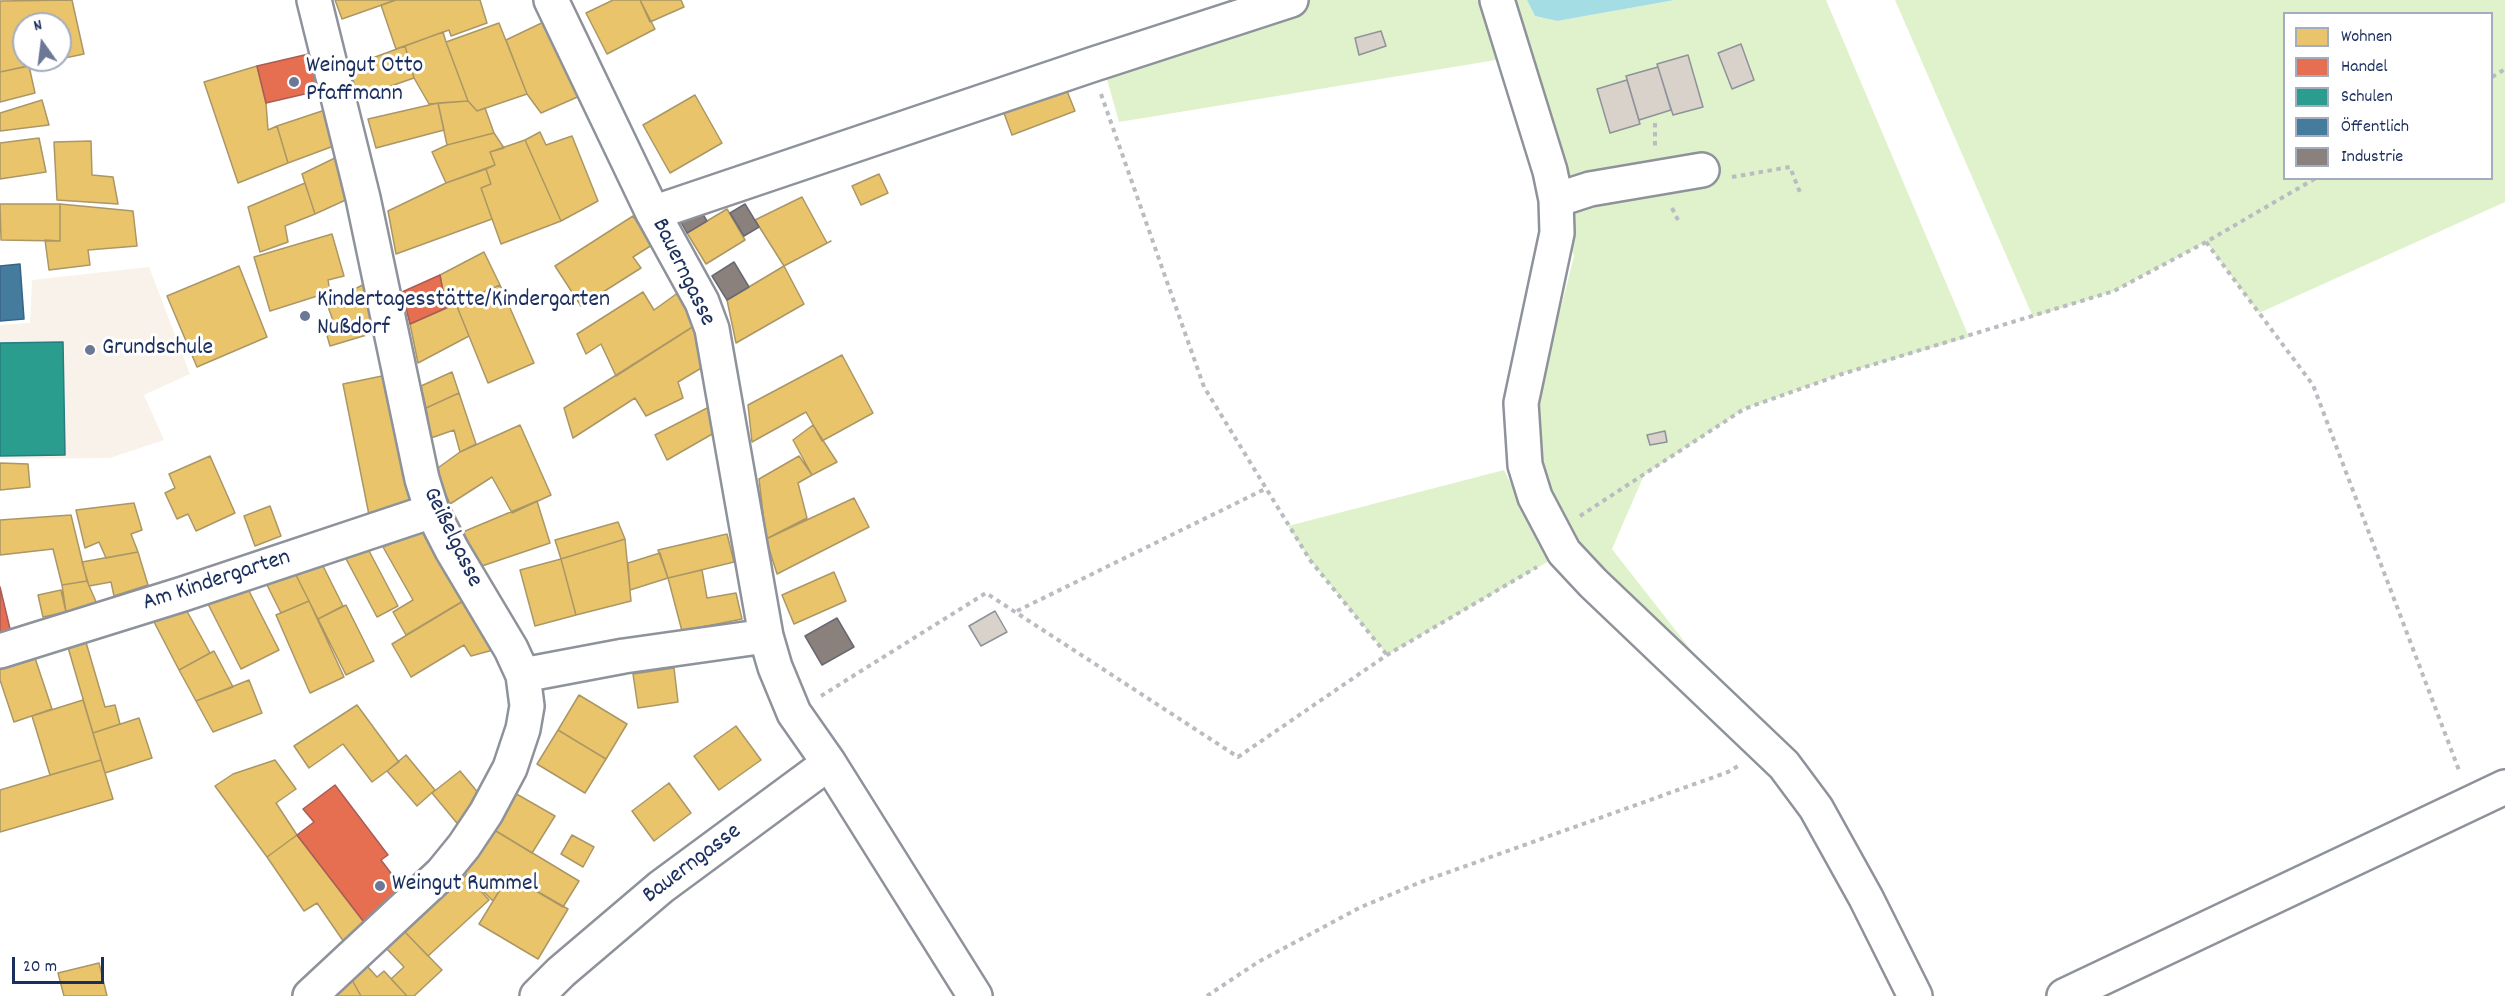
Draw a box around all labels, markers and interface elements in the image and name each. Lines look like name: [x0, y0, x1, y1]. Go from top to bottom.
north arrow: [12, 12, 72, 72]
legend: [2283, 12, 2493, 180]
text: N: [31, 14, 45, 38]
text: Wohnen: [2341, 25, 2392, 50]
place label: Weingut Otto Pfaffmann: [306, 54, 423, 110]
text: Handel: [2341, 55, 2388, 80]
marker: Weingut Otto Pfaffmann: [287, 75, 301, 89]
text: Schulen: [2341, 85, 2393, 110]
text: Öffentlich: [2341, 115, 2409, 140]
text: Industrie: [2341, 145, 2403, 170]
street label: Bauerngasse: [644, 215, 720, 331]
place label: Kindertagesstätte/Kindergarten Nußdorf: [317, 288, 610, 344]
marker: Kindertagesstätte/Kindergarten Nußdorf: [298, 309, 312, 323]
place label: Grundschule: [102, 336, 213, 364]
marker: Grundschule: [83, 343, 97, 357]
street label: Geißelgasse: [415, 483, 487, 593]
street label: Am Kindergarten: [140, 545, 294, 619]
street label: Bauerngasse: [638, 819, 748, 911]
place label: Weingut Rummel: [392, 872, 538, 900]
marker: Weingut Rummel: [373, 879, 387, 893]
scale bar: [15, 945, 106, 983]
text: 20 m: [23, 955, 57, 980]

